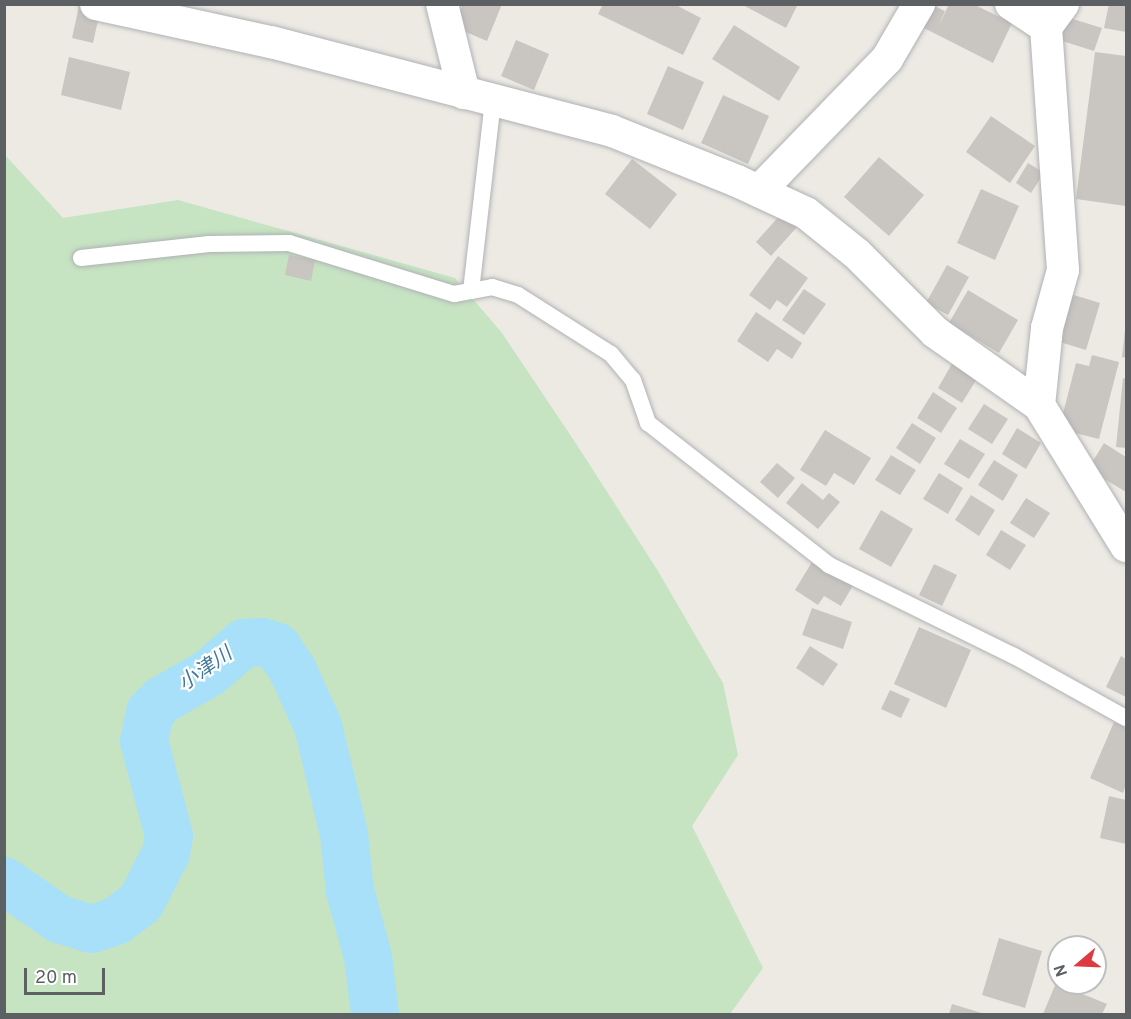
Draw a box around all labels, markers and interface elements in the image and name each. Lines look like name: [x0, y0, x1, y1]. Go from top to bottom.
water label: 小津川: [175, 643, 237, 697]
north arrow: [1047, 935, 1107, 995]
scale bar: [27, 956, 108, 994]
text: N: [1051, 962, 1073, 979]
text: 20 m: [35, 967, 77, 990]

